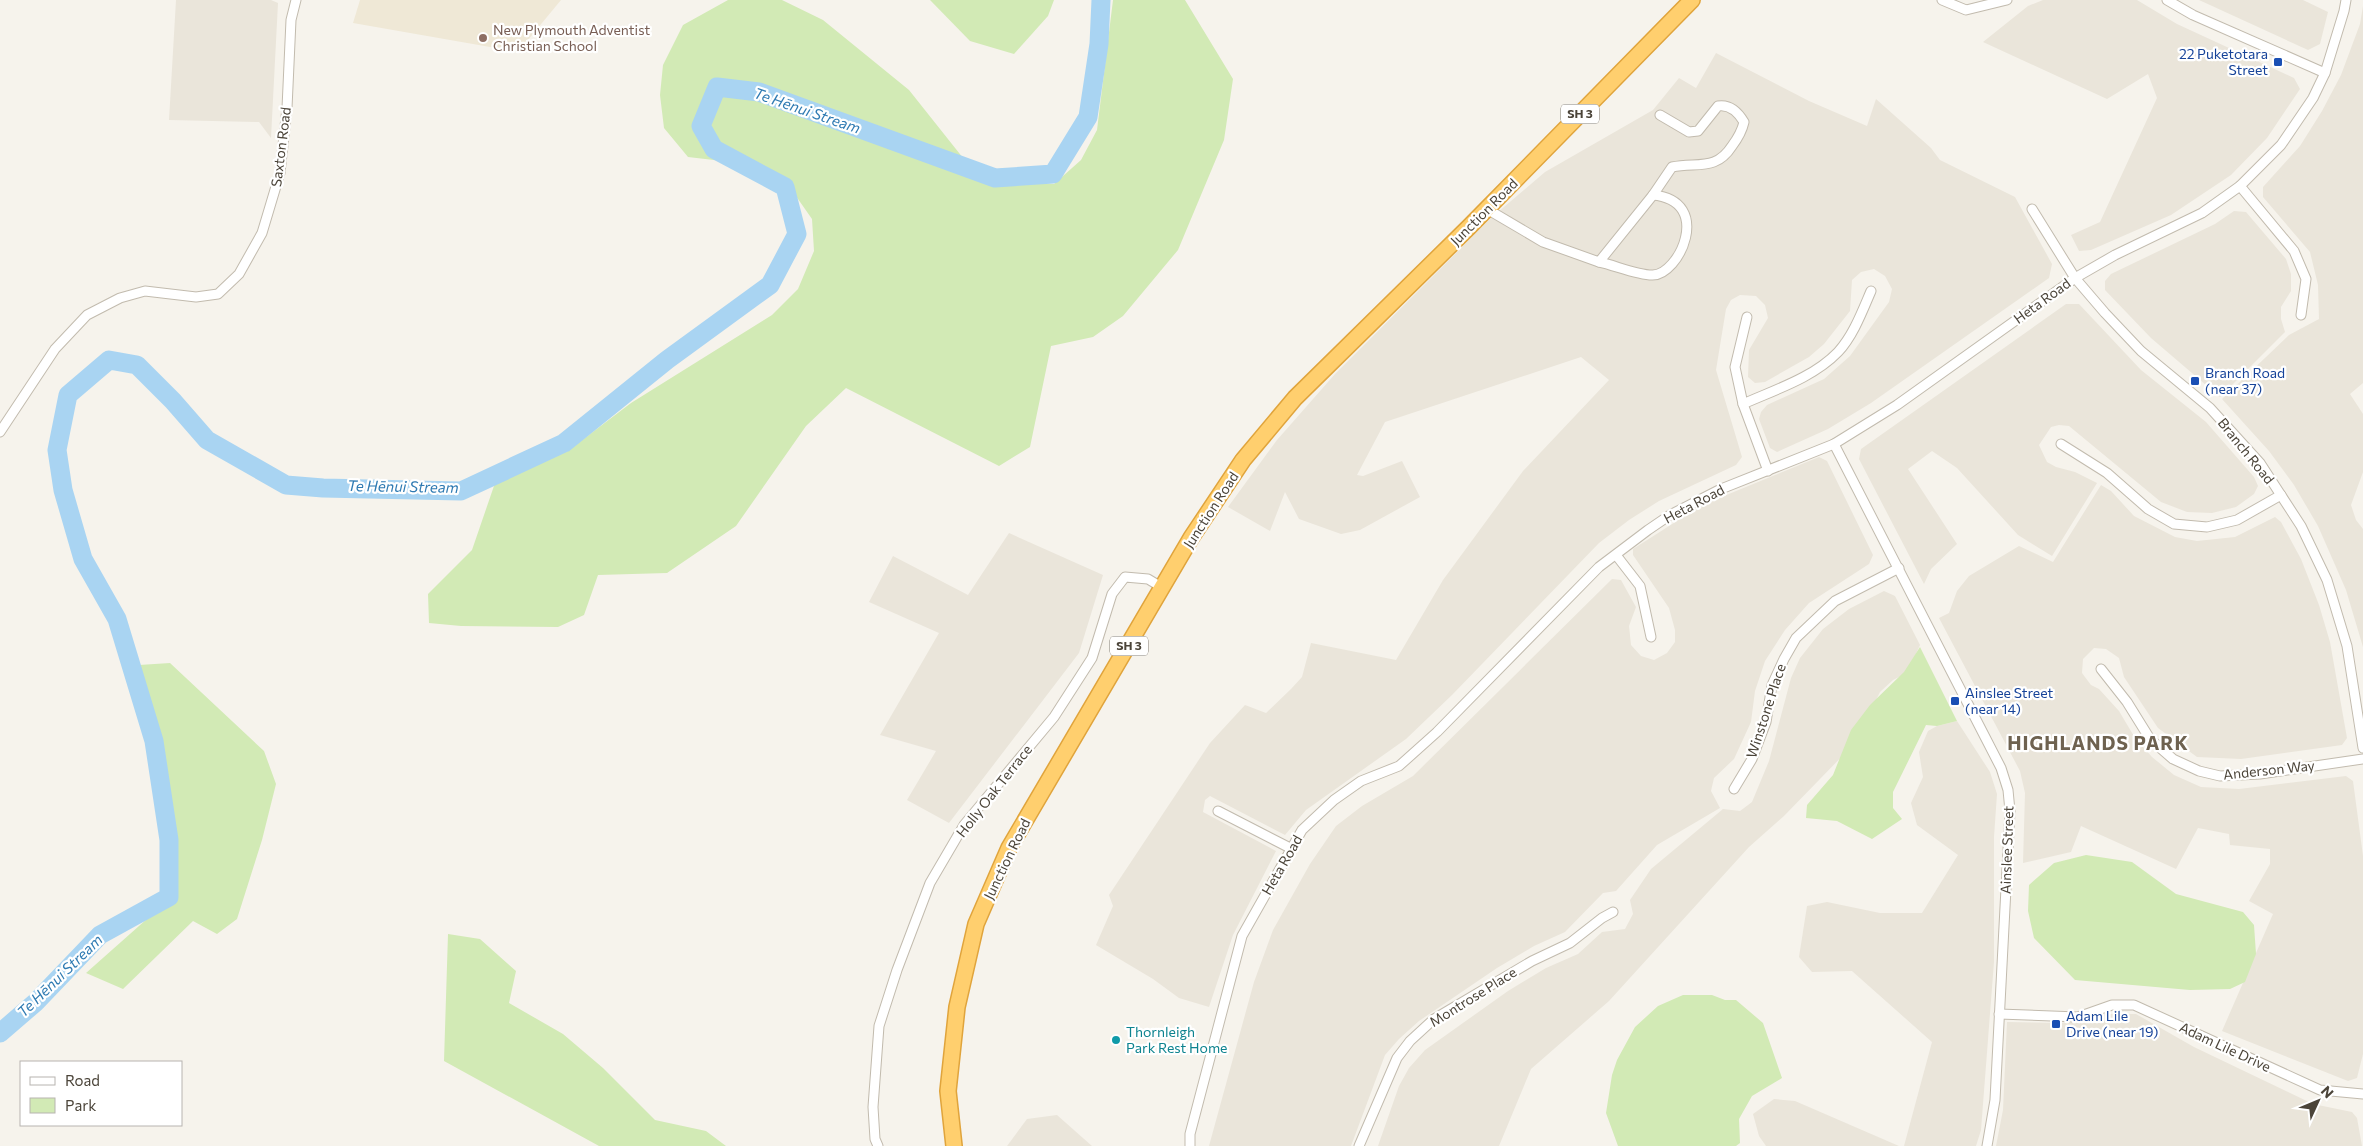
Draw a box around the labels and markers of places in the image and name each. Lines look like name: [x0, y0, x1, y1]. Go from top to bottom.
place label: New Plymouth Adventist Christian School: [493, 21, 651, 54]
marker: New Plymouth Adventist Christian School: [477, 32, 489, 44]
place label: 22 Puketotara Street: [2179, 45, 2268, 78]
marker: 22 Puketotara Street: [2272, 56, 2284, 68]
place label: Branch Road (near 37): [2205, 364, 2285, 397]
marker: Branch Road (near 37): [2189, 375, 2201, 387]
place label: Ainslee Street (near 14): [1965, 684, 2053, 717]
marker: Ainslee Street (near 14): [1949, 695, 1961, 707]
place label: Adam Lile Drive (near 19): [2066, 1007, 2158, 1040]
marker: Adam Lile Drive (near 19): [2050, 1018, 2062, 1030]
place label: Thornleigh Park Rest Home: [1126, 1023, 1228, 1056]
marker: Thornleigh Park Rest Home: [1110, 1034, 1122, 1046]

